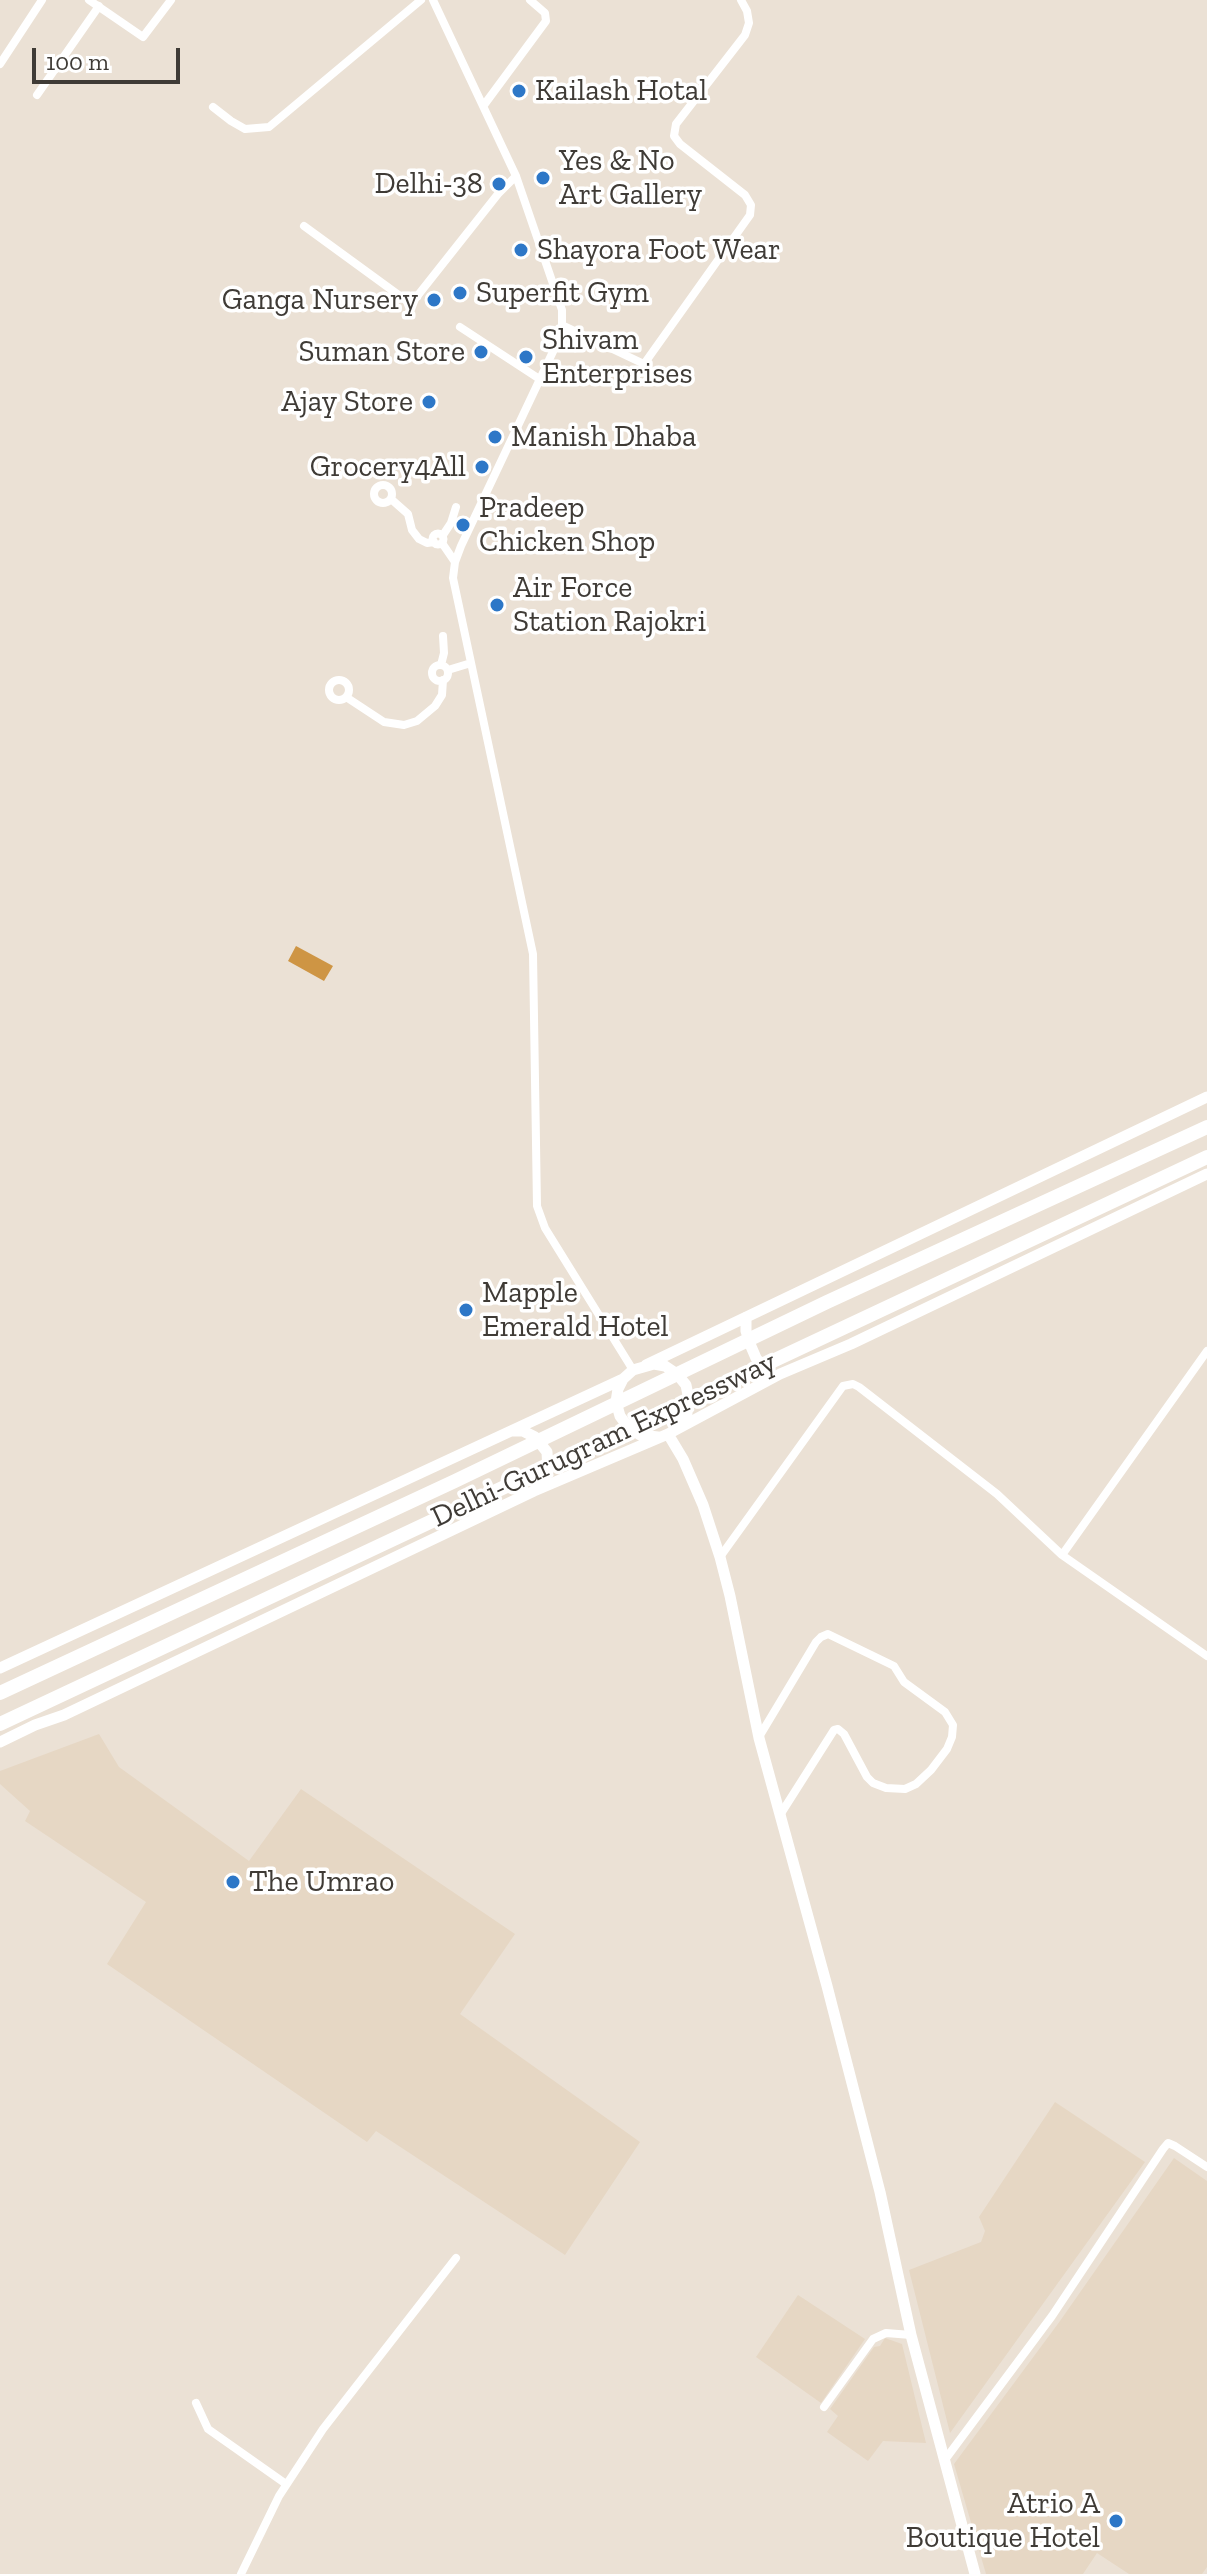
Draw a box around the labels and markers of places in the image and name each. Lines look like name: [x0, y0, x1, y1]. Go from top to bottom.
place label: Kailash Hotal: [535, 73, 707, 109]
marker: Kailash Hotal: [510, 82, 528, 100]
place label: Yes & No Art Gallery: [559, 143, 702, 214]
place label: Delhi-38: [374, 166, 483, 202]
marker: Yes & No Art Gallery: [534, 169, 552, 187]
marker: Delhi-38: [490, 175, 508, 193]
place label: Shayora Foot Wear: [537, 232, 781, 268]
marker: Shayora Foot Wear: [512, 241, 530, 259]
place label: Superfit Gym: [476, 275, 649, 311]
place label: Ganga Nursery: [222, 282, 418, 318]
marker: Superfit Gym: [451, 284, 469, 302]
marker: Ganga Nursery: [425, 291, 443, 309]
place label: Shivam Enterprises: [542, 322, 693, 392]
place label: Suman Store: [299, 334, 465, 370]
marker: Suman Store: [472, 343, 490, 361]
marker: Shivam Enterprises: [517, 348, 535, 366]
place label: Ajay Store: [281, 384, 413, 420]
marker: Ajay Store: [420, 393, 438, 411]
place label: Manish Dhaba: [511, 419, 697, 455]
marker: Manish Dhaba: [486, 428, 504, 446]
place label: Grocery4All: [310, 449, 466, 485]
marker: Grocery4All: [473, 458, 491, 476]
place label: Pradeep Chicken Shop: [479, 490, 655, 560]
marker: Pradeep Chicken Shop: [454, 516, 472, 534]
place label: Air Force Station Rajokri: [513, 570, 706, 640]
marker: Air Force Station Rajokri: [488, 596, 506, 614]
place label: Mapple Emerald Hotel: [482, 1275, 669, 1346]
marker: Mapple Emerald Hotel: [457, 1301, 475, 1319]
place label: The Umrao: [249, 1864, 394, 1900]
marker: The Umrao: [224, 1873, 242, 1891]
place label: Atrio A Boutique Hotel: [906, 2486, 1100, 2556]
marker: Atrio A Boutique Hotel: [1107, 2512, 1125, 2530]

